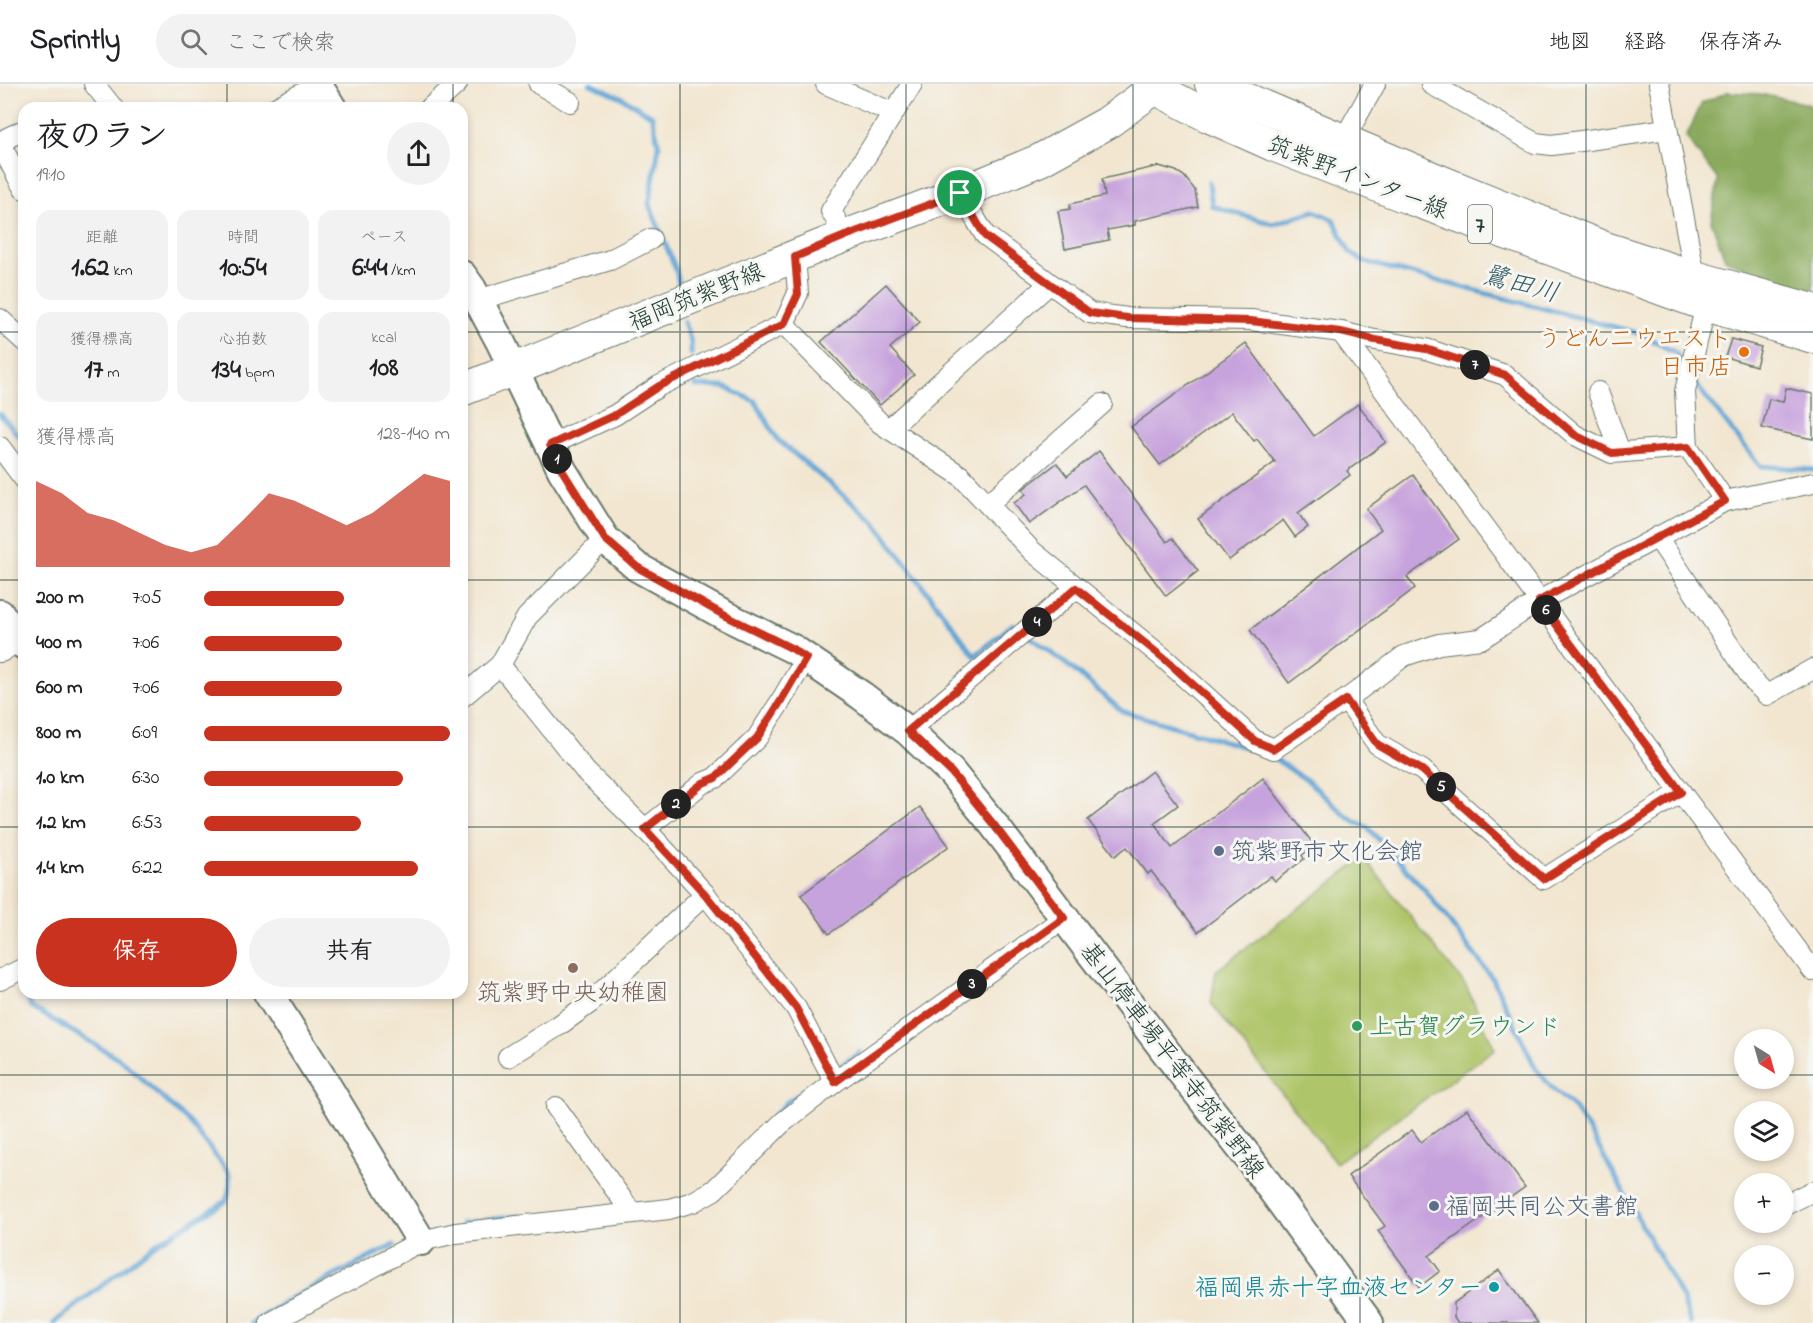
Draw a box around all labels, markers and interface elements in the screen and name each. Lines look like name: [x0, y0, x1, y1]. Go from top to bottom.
search box: [156, 14, 576, 68]
text: Sprintly: [30, 21, 120, 62]
icon: search: [177, 25, 210, 58]
text: ここで検索: [225, 28, 335, 60]
text: 地図: [1549, 28, 1591, 58]
text: 経路: [1624, 28, 1666, 58]
text: 保存済み: [1699, 28, 1783, 58]
text: 夜のラン: [36, 114, 168, 162]
button: share: [387, 122, 450, 185]
street label: 筑紫野インター線: [1262, 129, 1453, 230]
text: 19:10: [36, 161, 65, 190]
pin: [934, 167, 985, 218]
icon: arrive: [943, 176, 976, 209]
road number: 7: [1468, 205, 1492, 243]
text: 距離: [86, 226, 118, 250]
text: 時間: [227, 226, 259, 250]
text: ペース: [360, 226, 408, 250]
text: 1.62: [71, 250, 109, 288]
text: 10:54: [219, 250, 267, 288]
text: 6:44: [352, 250, 387, 288]
street label: 福岡筑紫野線: [624, 255, 770, 342]
water label: 鷺田川: [1478, 257, 1563, 314]
text: km: [109, 259, 133, 283]
text: /km: [387, 259, 416, 283]
place label: うどん二ウエスト 日市店: [1538, 323, 1732, 386]
text: kcal: [371, 326, 397, 350]
text: 獲得標高: [70, 328, 134, 352]
text: 心拍数: [219, 328, 267, 352]
marker: うどん二ウエスト 日市店: [1737, 345, 1751, 359]
text: 108: [369, 350, 399, 388]
pin: 7: [1460, 350, 1490, 380]
text: 17: [84, 352, 103, 390]
text: 134: [211, 352, 241, 390]
text: 7: [1472, 353, 1478, 377]
text: m: [103, 361, 120, 385]
text: bpm: [241, 361, 275, 385]
text: 128–140 m: [377, 420, 450, 449]
text: 獲得標高: [36, 424, 116, 453]
pin: 1: [542, 444, 572, 474]
text: 1: [554, 447, 560, 471]
text: 200 m: [36, 584, 84, 613]
text: 7:05: [132, 584, 162, 613]
pin: 6: [1531, 595, 1561, 625]
text: 6: [1542, 598, 1550, 622]
pin: 4: [1022, 607, 1052, 637]
text: 4: [1034, 610, 1040, 634]
text: 400 m: [36, 629, 82, 658]
text: 7:06: [132, 629, 159, 658]
text: 600 m: [36, 674, 83, 703]
text: 7:06: [132, 674, 159, 703]
text: 800 m: [36, 719, 81, 748]
text: 6:09: [132, 719, 157, 748]
text: 1.0 km: [36, 764, 84, 793]
text: 6:30: [132, 764, 159, 793]
pin: 5: [1426, 772, 1456, 802]
text: 5: [1436, 775, 1446, 799]
pin: 2: [661, 789, 691, 819]
text: 2: [672, 792, 680, 816]
text: 1.2 km: [36, 809, 86, 838]
text: 6:53: [132, 809, 162, 838]
place label: 筑紫野市文化会館: [1231, 836, 1423, 871]
marker: 筑紫野市文化会館: [1212, 844, 1226, 858]
text: 1.4 km: [36, 854, 84, 883]
text: 6:22: [132, 854, 162, 883]
button: 保存: [36, 918, 237, 987]
button: 共有: [249, 918, 450, 987]
street label: 基山停車場平等寺筑紫野線: [1070, 936, 1272, 1187]
marker: 筑紫野中央幼稚園: [566, 961, 580, 975]
pin: 3: [957, 969, 987, 999]
text: 3: [969, 972, 975, 996]
place label: 筑紫野中央幼稚園: [477, 977, 669, 1012]
place label: 上古賀グラウンド: [1369, 1011, 1561, 1046]
marker: 上古賀グラウンド: [1350, 1019, 1364, 1033]
north arrow: [1734, 1029, 1794, 1089]
map controls: [1734, 1029, 1794, 1305]
button: layers: [1734, 1101, 1794, 1161]
button: +: [1734, 1173, 1794, 1233]
place label: 福岡共同公文書館: [1446, 1191, 1638, 1226]
marker: 福岡共同公文書館: [1427, 1199, 1441, 1213]
button: −: [1734, 1245, 1794, 1305]
place label: 福岡県赤十字血液センター: [1195, 1272, 1482, 1307]
marker: 福岡県赤十字血液センター: [1487, 1280, 1501, 1294]

